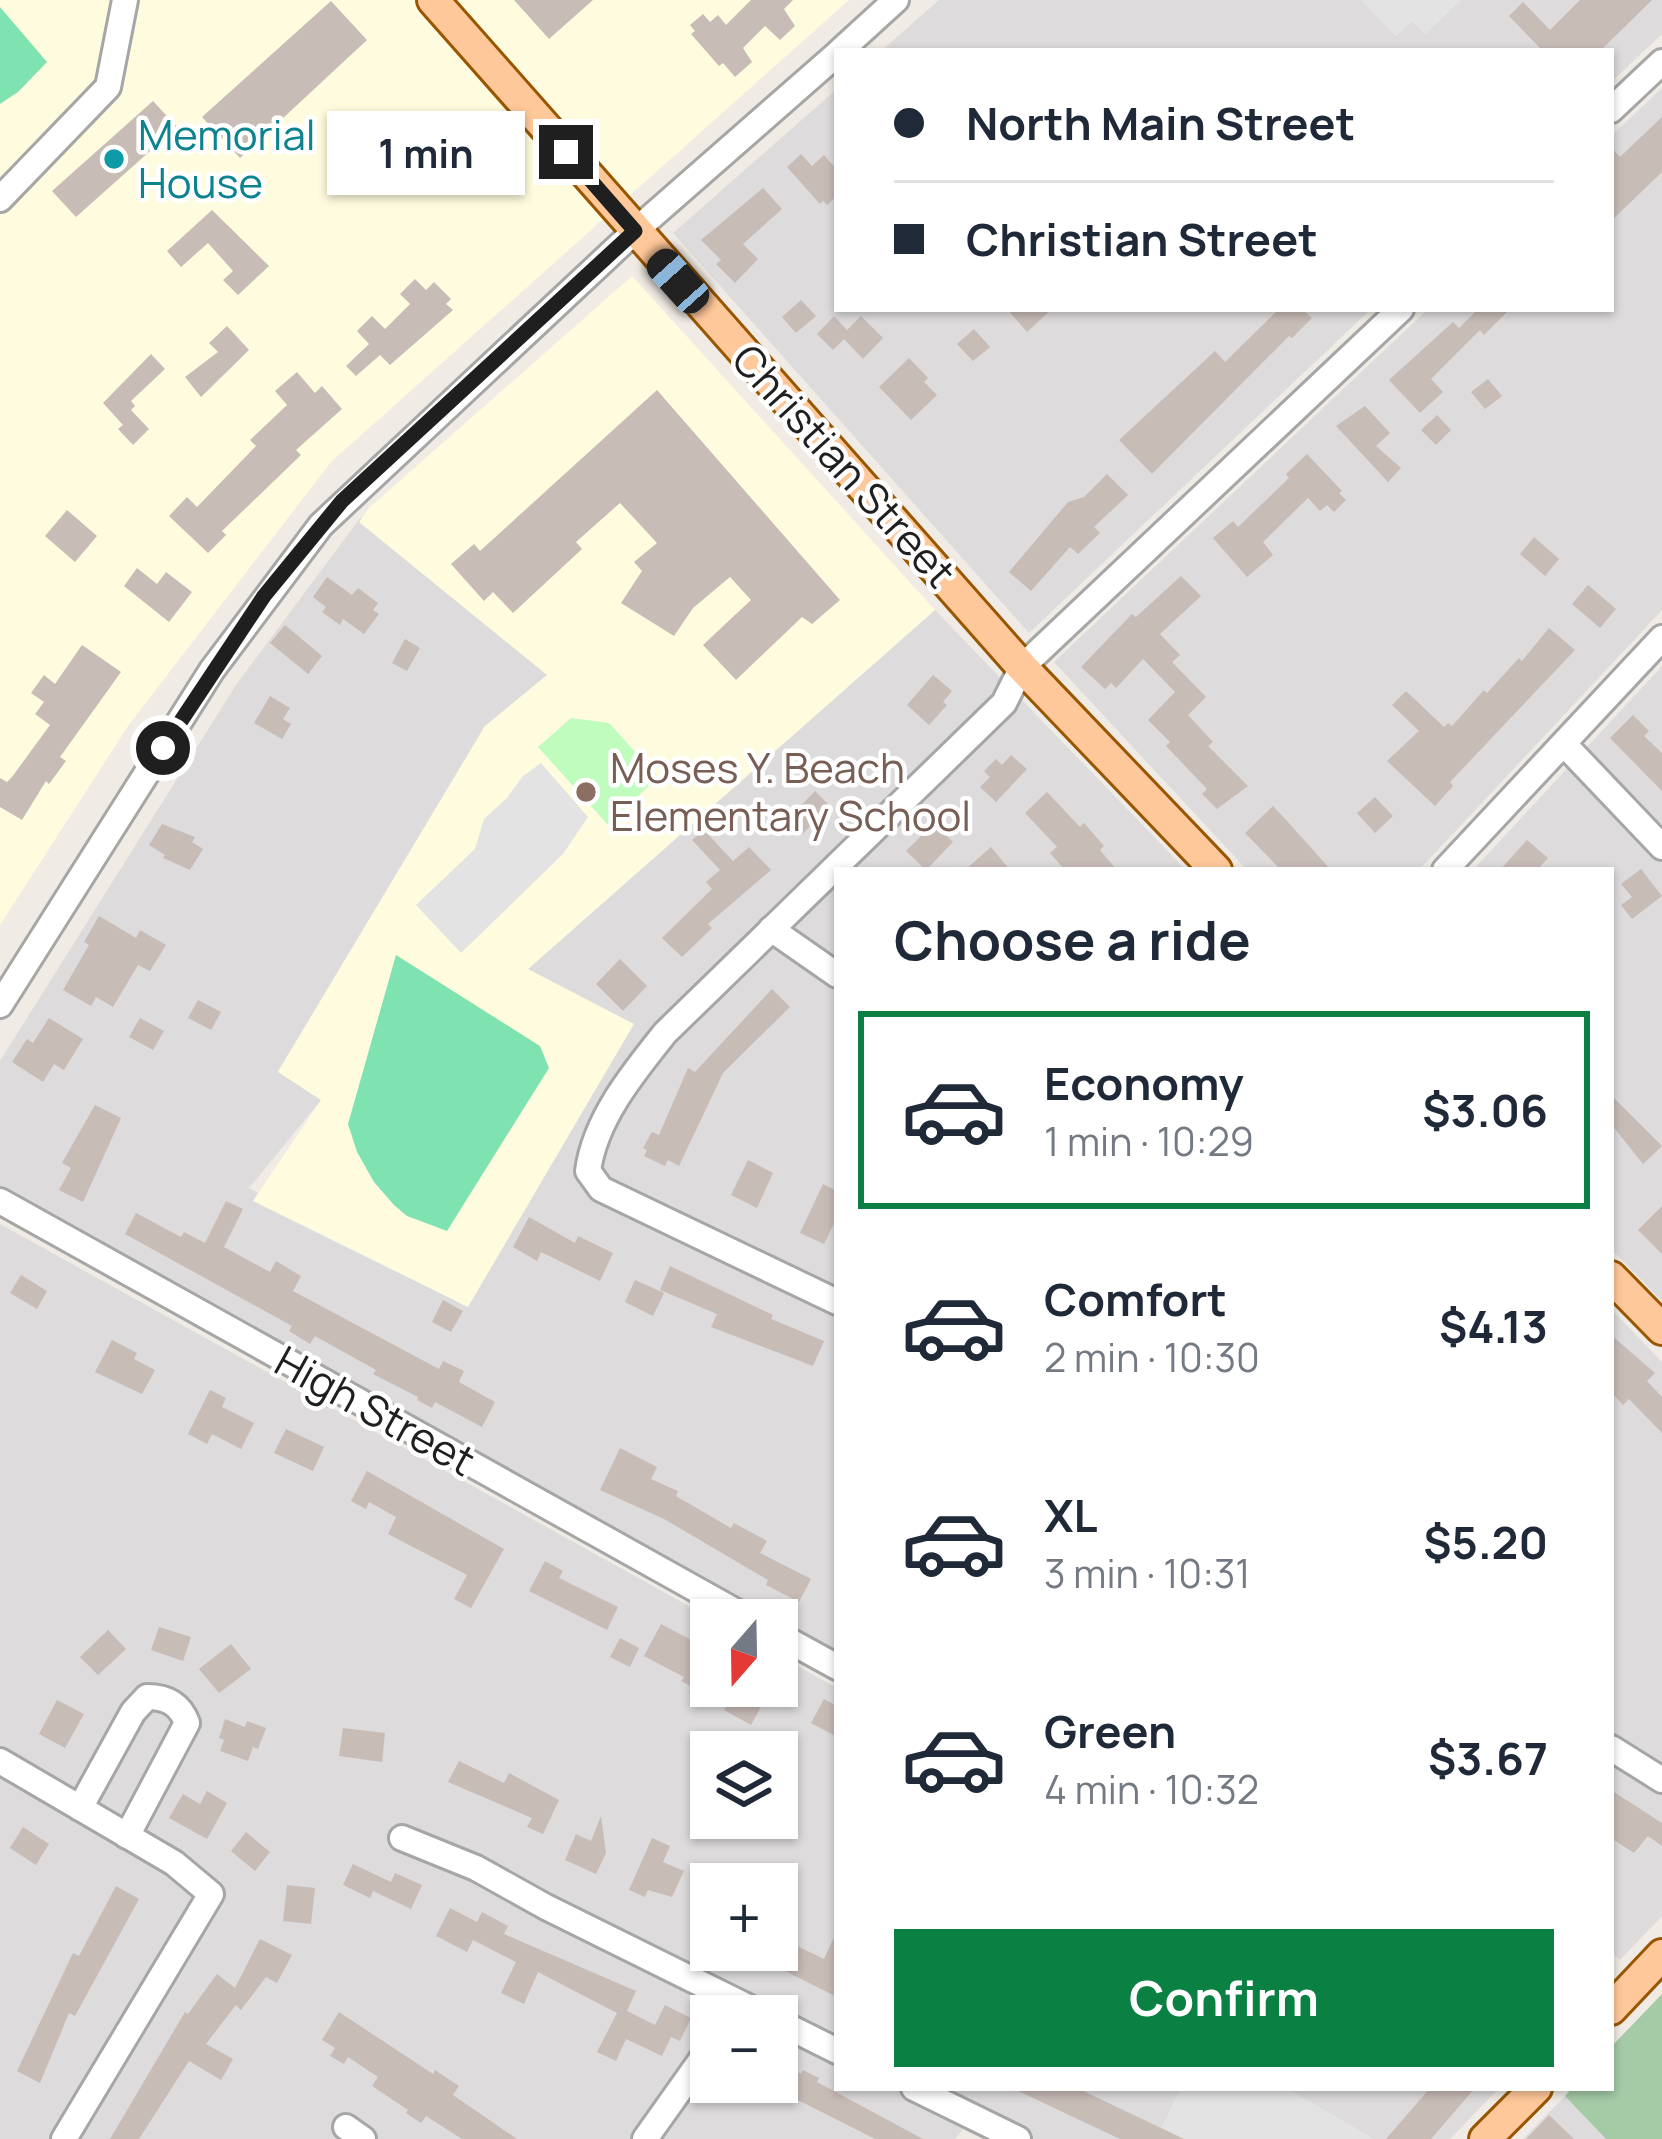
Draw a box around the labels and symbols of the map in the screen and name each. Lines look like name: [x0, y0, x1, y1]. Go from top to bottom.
place label: Memorial House: [138, 105, 316, 211]
callout: 1 min: [326, 110, 524, 194]
route end: [539, 125, 593, 179]
marker: Memorial House: [101, 146, 127, 172]
car: [641, 242, 715, 320]
street label: Christian Street: [720, 331, 970, 599]
route start: [136, 721, 190, 775]
place label: Moses Y. Beach Elementary School: [610, 738, 971, 844]
marker: Moses Y. Beach Elementary School: [573, 779, 599, 805]
street label: High Street: [265, 1331, 486, 1489]
north arrow: [690, 1599, 798, 1707]

